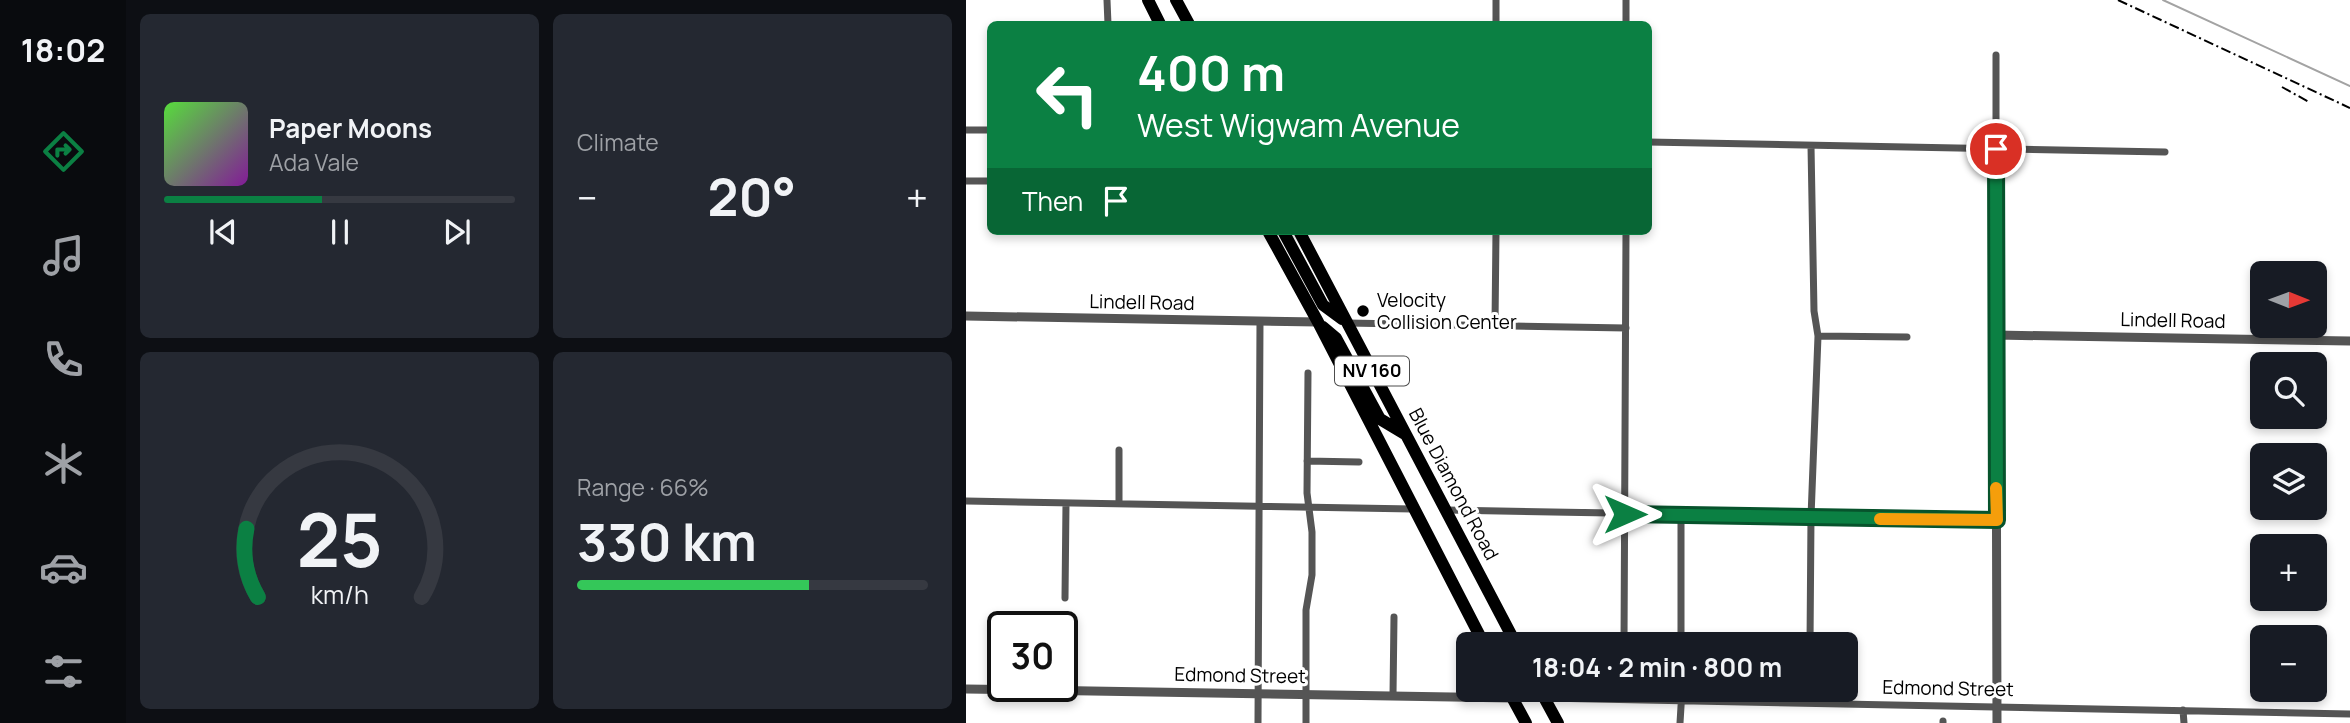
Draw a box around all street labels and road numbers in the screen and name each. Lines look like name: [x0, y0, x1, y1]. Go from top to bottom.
street label: Lindell Road: [1089, 288, 1195, 316]
street label: Lindell Road: [2120, 306, 2226, 334]
road number: NV 160: [1335, 356, 1409, 386]
street label: Blue Diamond Road: [1403, 403, 1505, 565]
street label: Edmond Street: [1174, 661, 1306, 689]
street label: Edmond Street: [1882, 674, 2014, 702]

